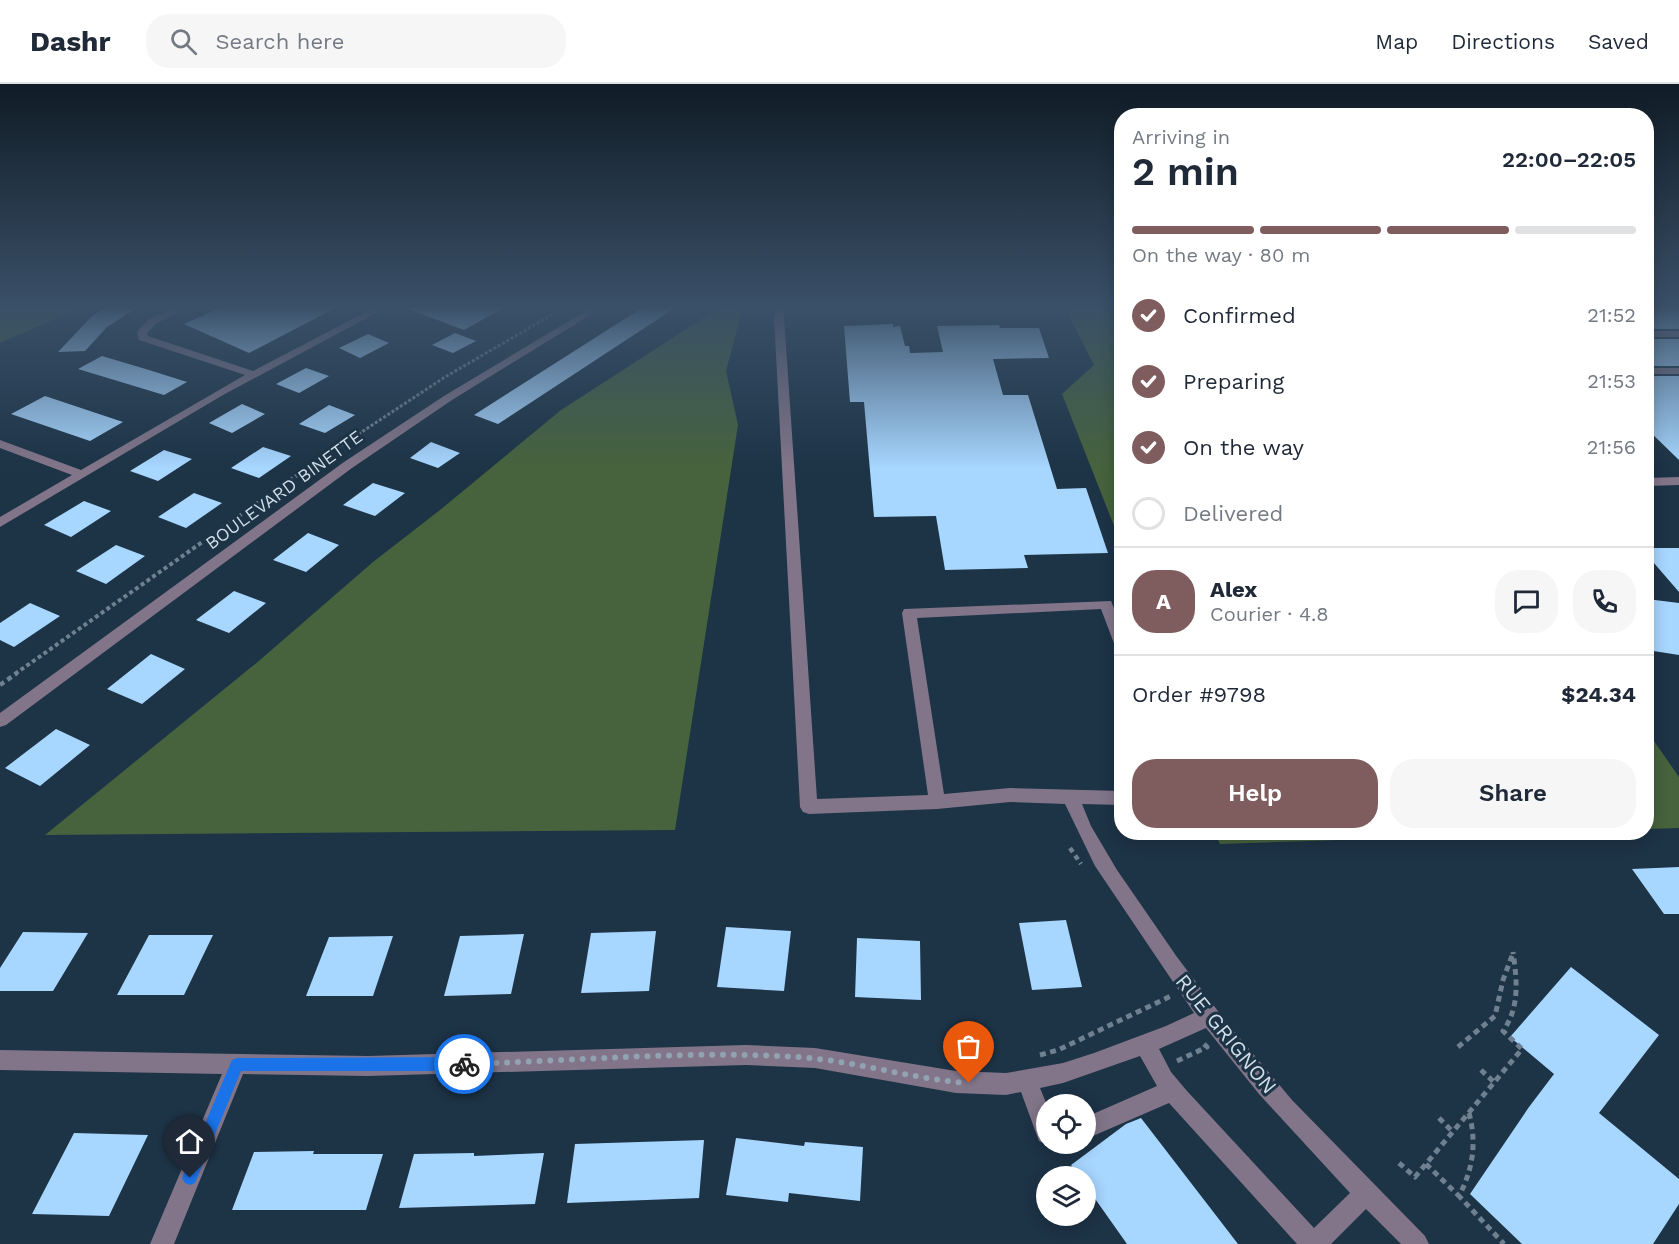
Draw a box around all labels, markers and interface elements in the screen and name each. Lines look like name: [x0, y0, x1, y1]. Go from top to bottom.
search box: [146, 14, 566, 68]
text: Dashr: [30, 25, 110, 58]
icon: search: [167, 25, 200, 58]
text: Search here: [215, 29, 344, 54]
text: Map: [1375, 29, 1418, 54]
text: Directions: [1451, 29, 1555, 54]
text: Saved: [1588, 29, 1649, 54]
text: Arriving in: [1132, 125, 1230, 149]
text: 22:00–22:05: [1502, 147, 1636, 172]
text: 2 min: [1132, 149, 1239, 194]
text: On the way · 80 m: [1132, 243, 1310, 267]
icon: check: [1132, 299, 1165, 332]
text: Confirmed: [1183, 303, 1296, 328]
text: 21:52: [1587, 303, 1636, 327]
icon: check: [1132, 365, 1165, 398]
text: Preparing: [1183, 369, 1284, 394]
text: 21:53: [1587, 369, 1636, 393]
street label: BOULEVARD BINETTE: [201, 426, 366, 554]
icon: check: [1132, 431, 1165, 464]
text: On the way: [1183, 435, 1304, 460]
text: 21:56: [1587, 435, 1636, 459]
text: Delivered: [1183, 501, 1283, 526]
button: chat: [1495, 570, 1558, 633]
button: phone: [1573, 570, 1636, 633]
text: Alex: [1210, 577, 1257, 602]
text: A: [1156, 589, 1171, 614]
text: Courier · 4.8: [1210, 602, 1329, 626]
text: Order #9798: [1132, 682, 1266, 707]
text: $24.34: [1561, 682, 1636, 707]
button: Help: [1132, 759, 1378, 828]
button: Share: [1390, 759, 1636, 828]
street label: RUE GRIGNON: [1171, 969, 1282, 1098]
pin: [943, 1021, 994, 1083]
icon: bag: [952, 1030, 985, 1063]
courier: [434, 1034, 494, 1094]
icon: bike: [448, 1048, 481, 1081]
map controls: [1036, 1094, 1096, 1226]
button: locate: [1036, 1094, 1096, 1154]
pin: [164, 1116, 215, 1178]
icon: home: [173, 1125, 206, 1158]
button: layers: [1036, 1166, 1096, 1226]

